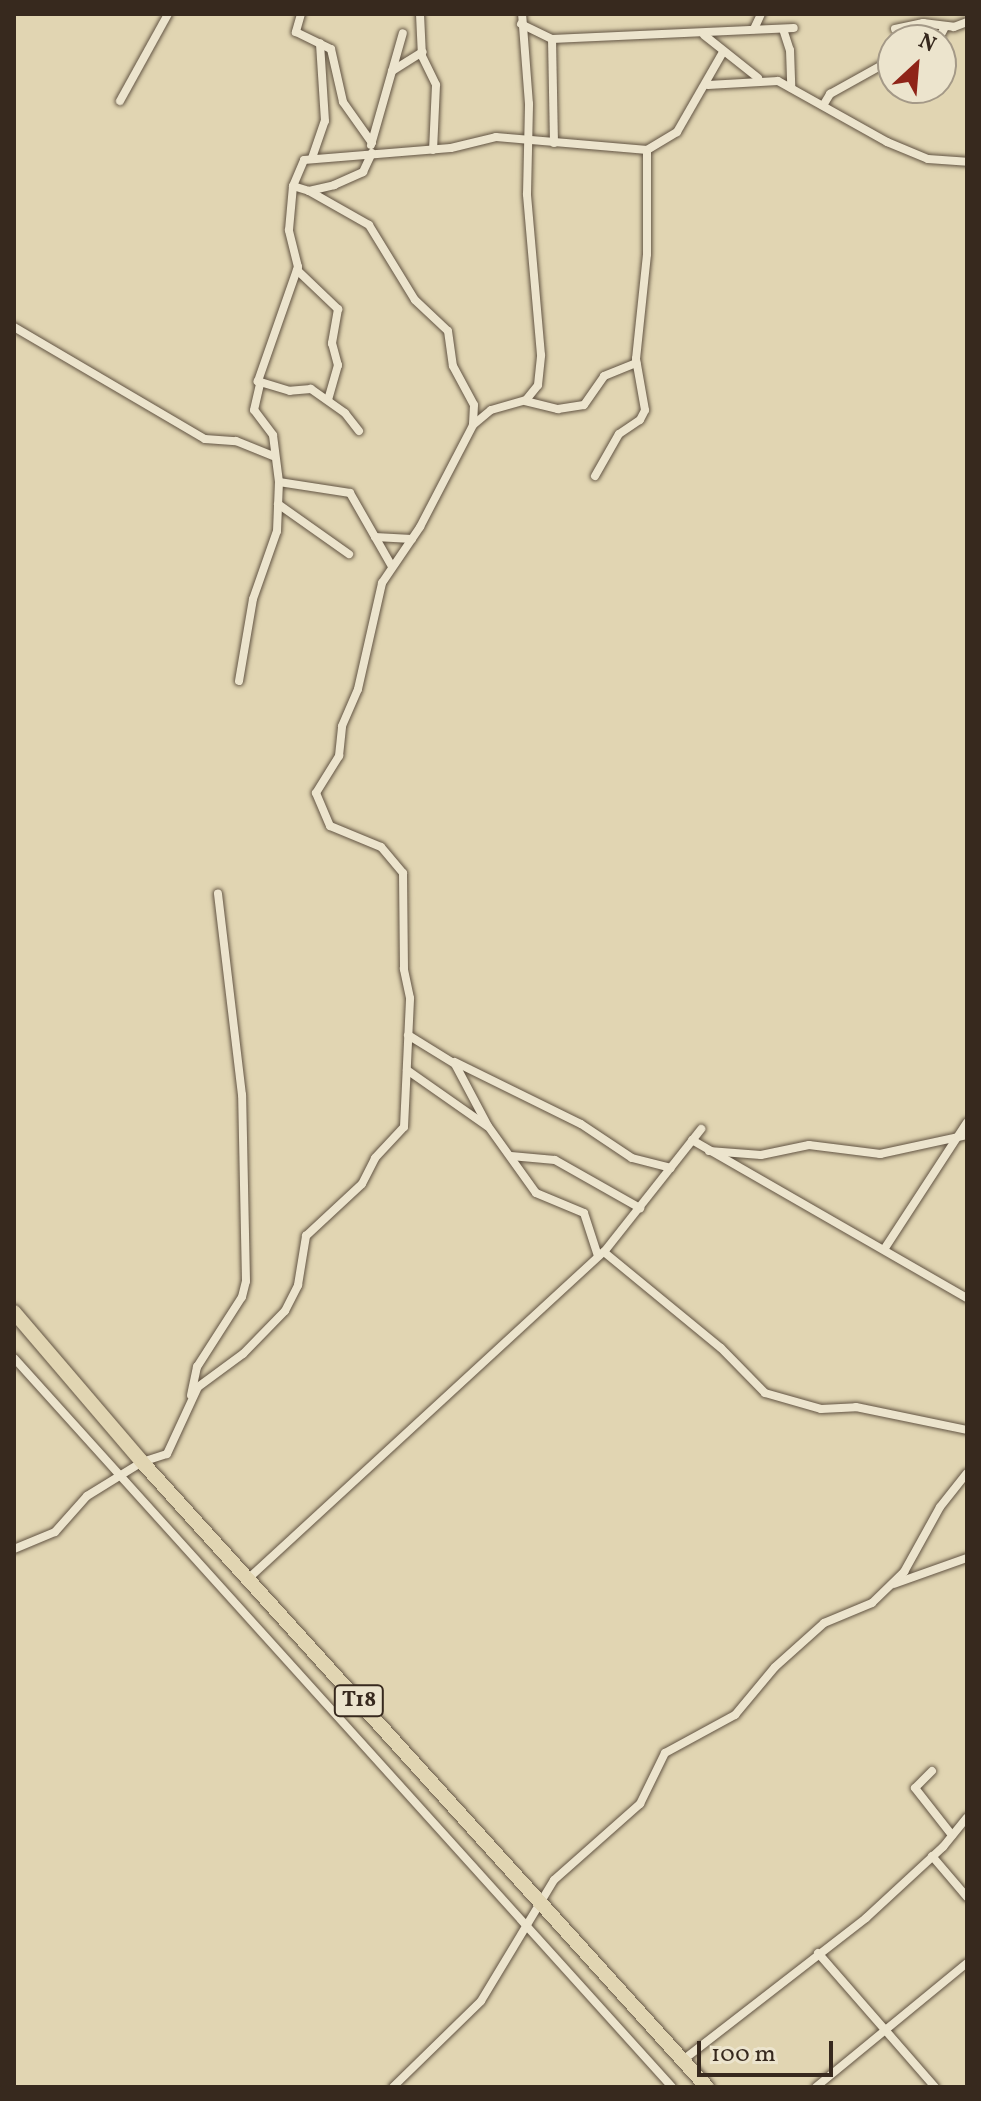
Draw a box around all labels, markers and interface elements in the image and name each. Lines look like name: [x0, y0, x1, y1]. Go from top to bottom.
north arrow: [877, 24, 957, 104]
text: N: [913, 26, 941, 61]
road number: T18: [333, 1683, 385, 1719]
scale bar: [701, 2025, 837, 2075]
text: 100 m: [711, 2038, 776, 2072]

